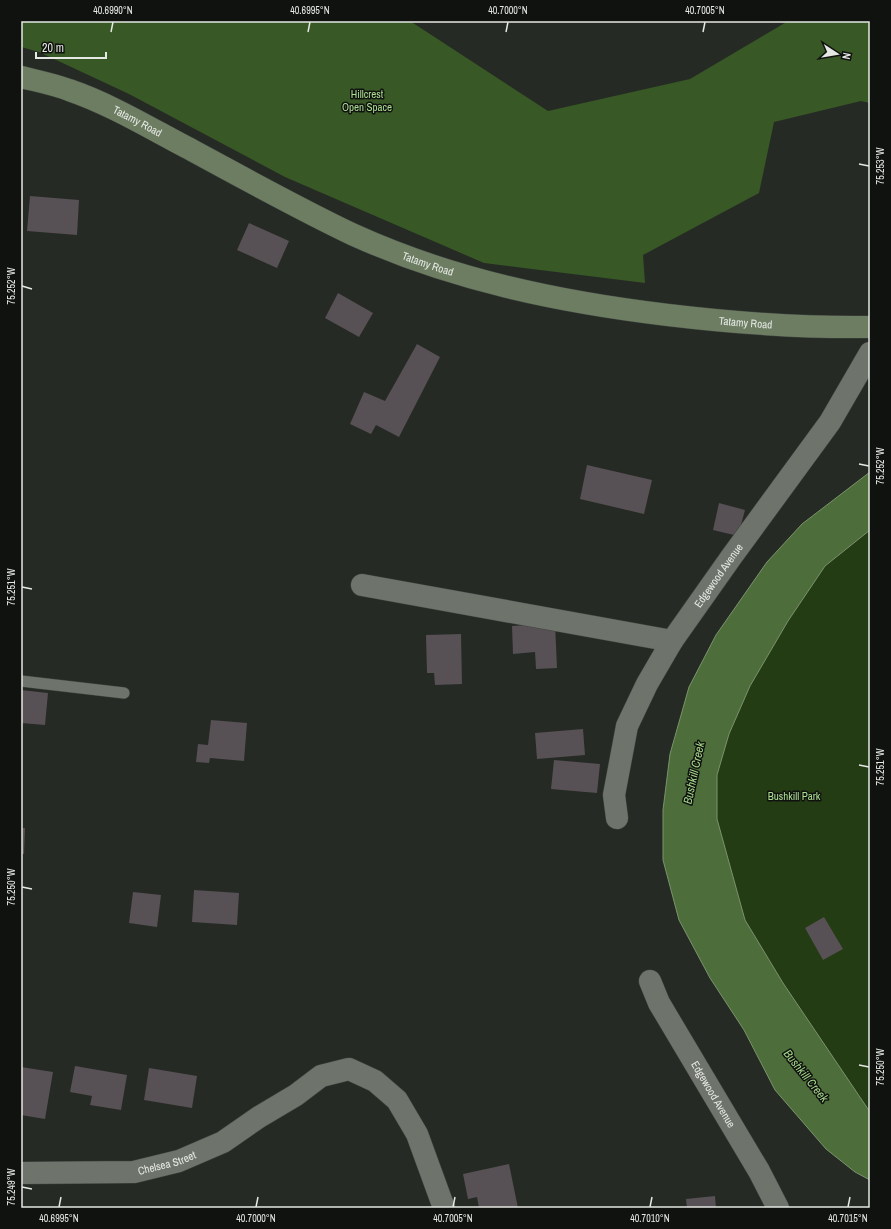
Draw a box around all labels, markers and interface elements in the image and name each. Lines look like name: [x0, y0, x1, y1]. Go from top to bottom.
text: 40.6990°N: [93, 4, 133, 17]
text: 40.6995°N: [290, 4, 330, 17]
text: 40.7000°N: [488, 4, 528, 17]
text: 40.7005°N: [685, 4, 725, 17]
scale bar: [36, 34, 106, 60]
north arrow: [817, 34, 857, 74]
text: 20 m: [42, 40, 64, 56]
text: N: [839, 51, 854, 61]
park label: Hillcrest Open Space: [342, 87, 392, 114]
street label: Tatamy Road: [111, 102, 164, 140]
text: 75.253°W: [874, 147, 887, 184]
street label: Tatamy Road: [400, 249, 455, 279]
text: 75.252°W: [5, 267, 18, 304]
street label: Tatamy Road: [718, 313, 773, 332]
text: 75.252°W: [874, 447, 887, 484]
street label: Edgewood Avenue: [691, 541, 746, 610]
text: 75.251°W: [5, 568, 18, 605]
water label: Bushkill Creek: [680, 739, 709, 806]
text: 75.251°W: [874, 748, 887, 785]
park label: Bushkill Park: [768, 789, 821, 803]
text: 75.250°W: [5, 868, 18, 905]
water label: Bushkill Creek: [780, 1046, 833, 1107]
text: 75.250°W: [874, 1048, 887, 1085]
street label: Edgewood Avenue: [688, 1058, 739, 1130]
street label: Chelsea Street: [136, 1147, 198, 1178]
text: 75.249°W: [5, 1168, 18, 1205]
text: 40.6995°N: [39, 1212, 79, 1225]
text: 40.7000°N: [236, 1212, 276, 1225]
text: 40.7005°N: [433, 1212, 473, 1225]
text: 40.7010°N: [630, 1212, 670, 1225]
text: 40.7015°N: [828, 1212, 868, 1225]

